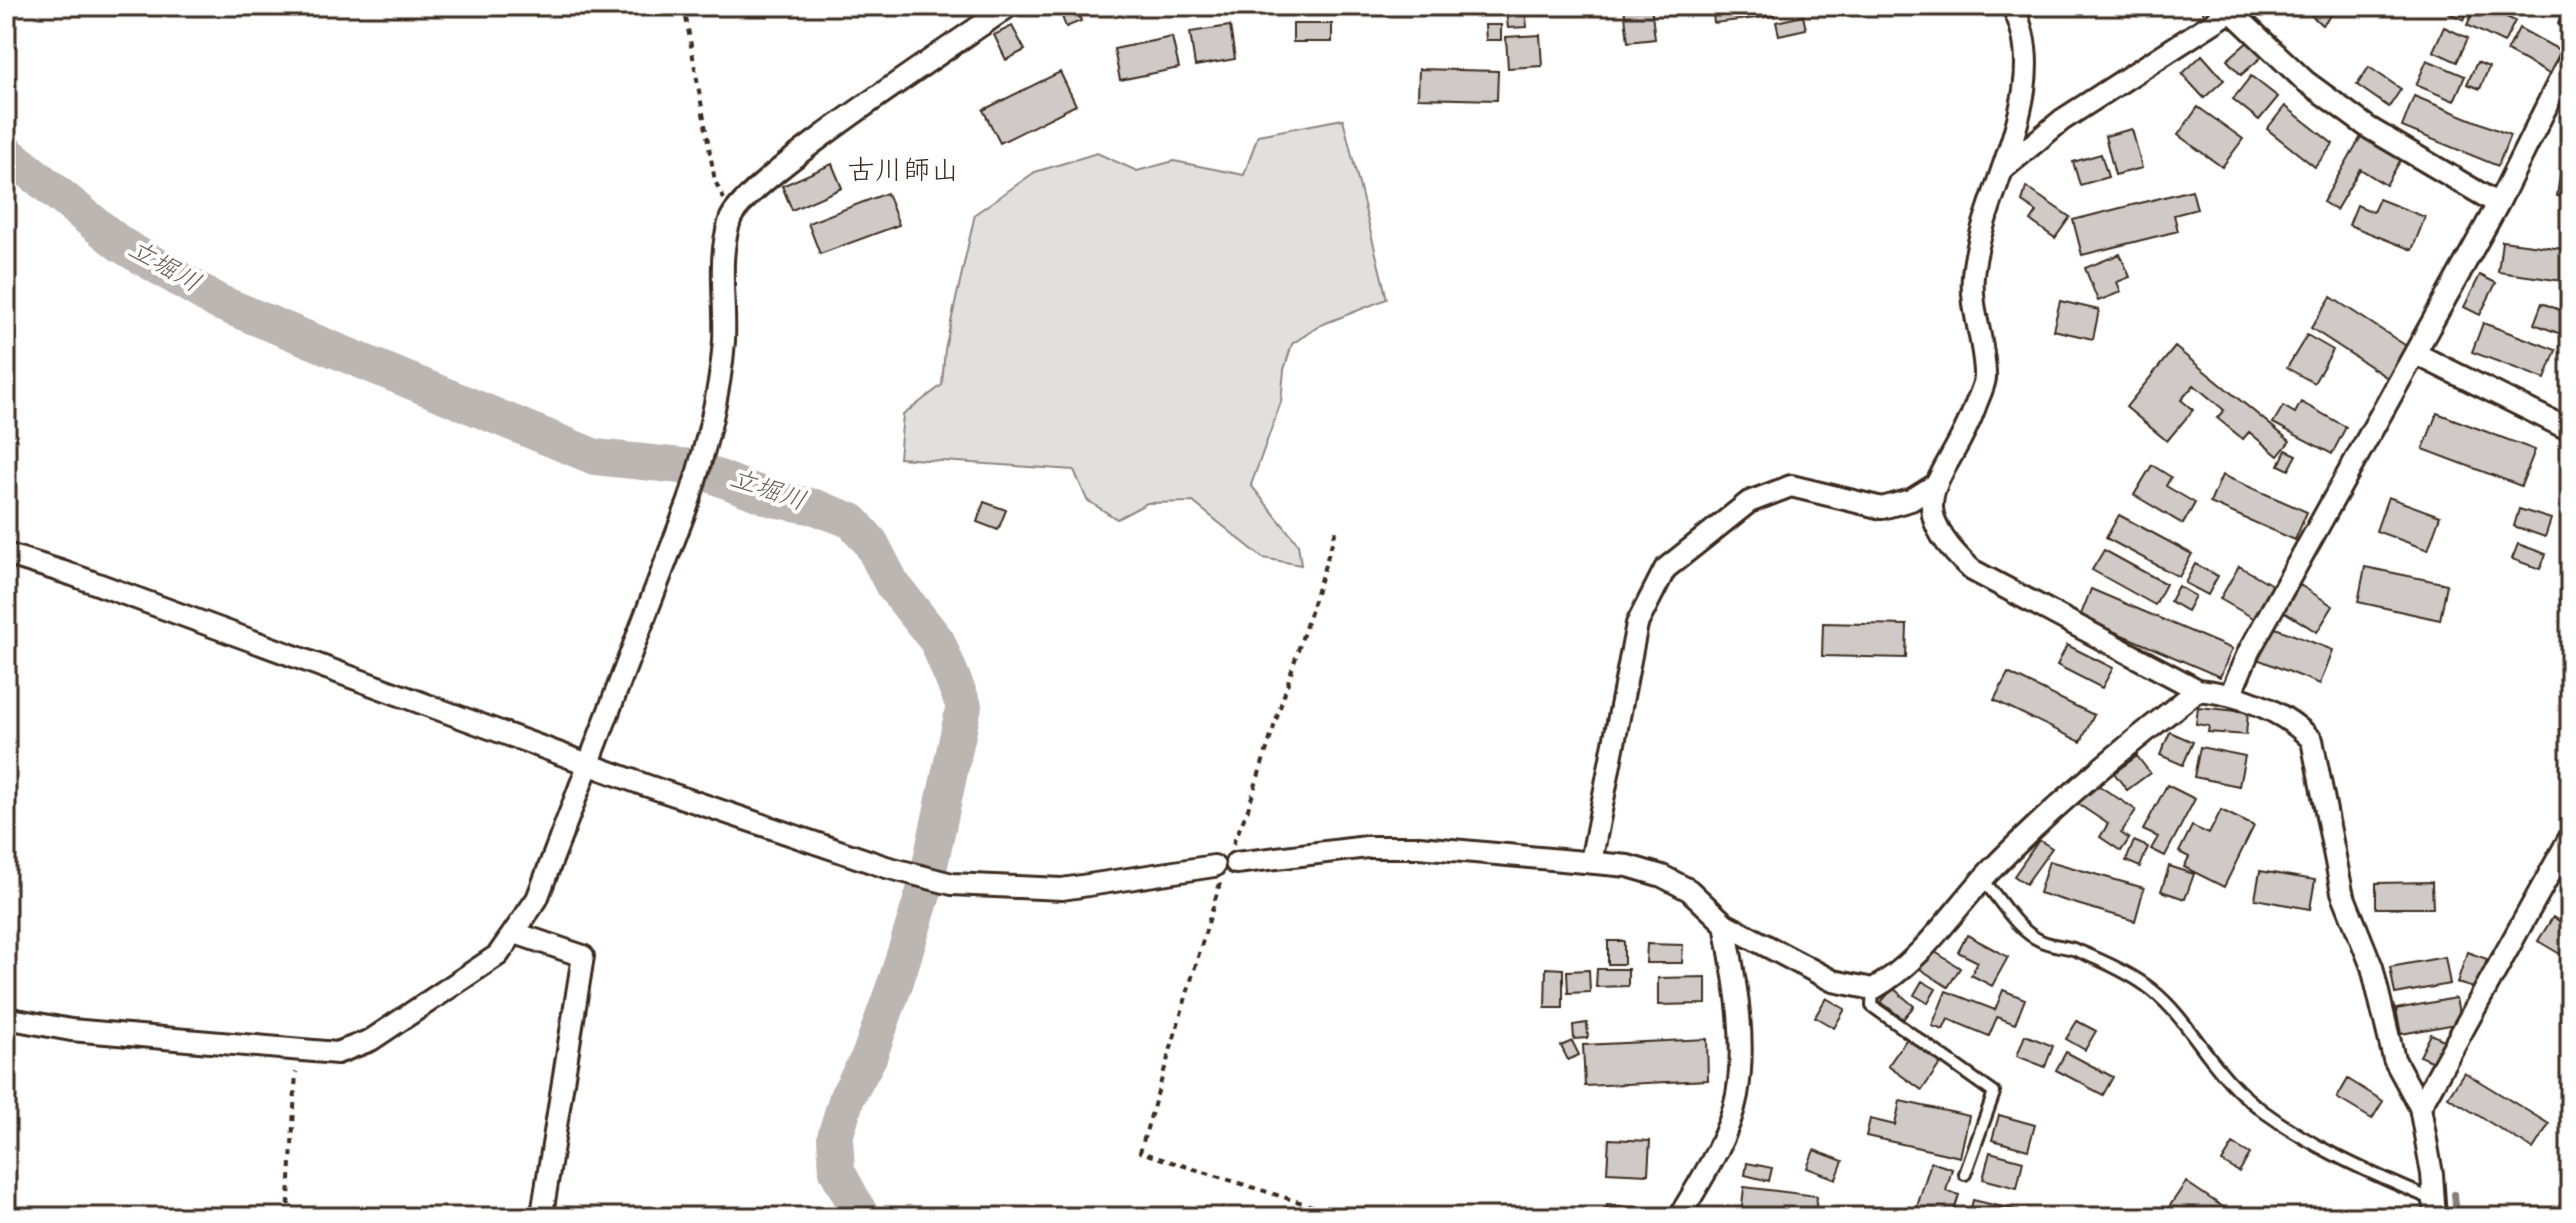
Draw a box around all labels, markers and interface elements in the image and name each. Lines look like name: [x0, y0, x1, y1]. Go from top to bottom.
district label: 古川師山: [847, 156, 959, 190]
water label: 立堀川: [121, 235, 205, 302]
water label: 立堀川: [725, 465, 809, 520]

